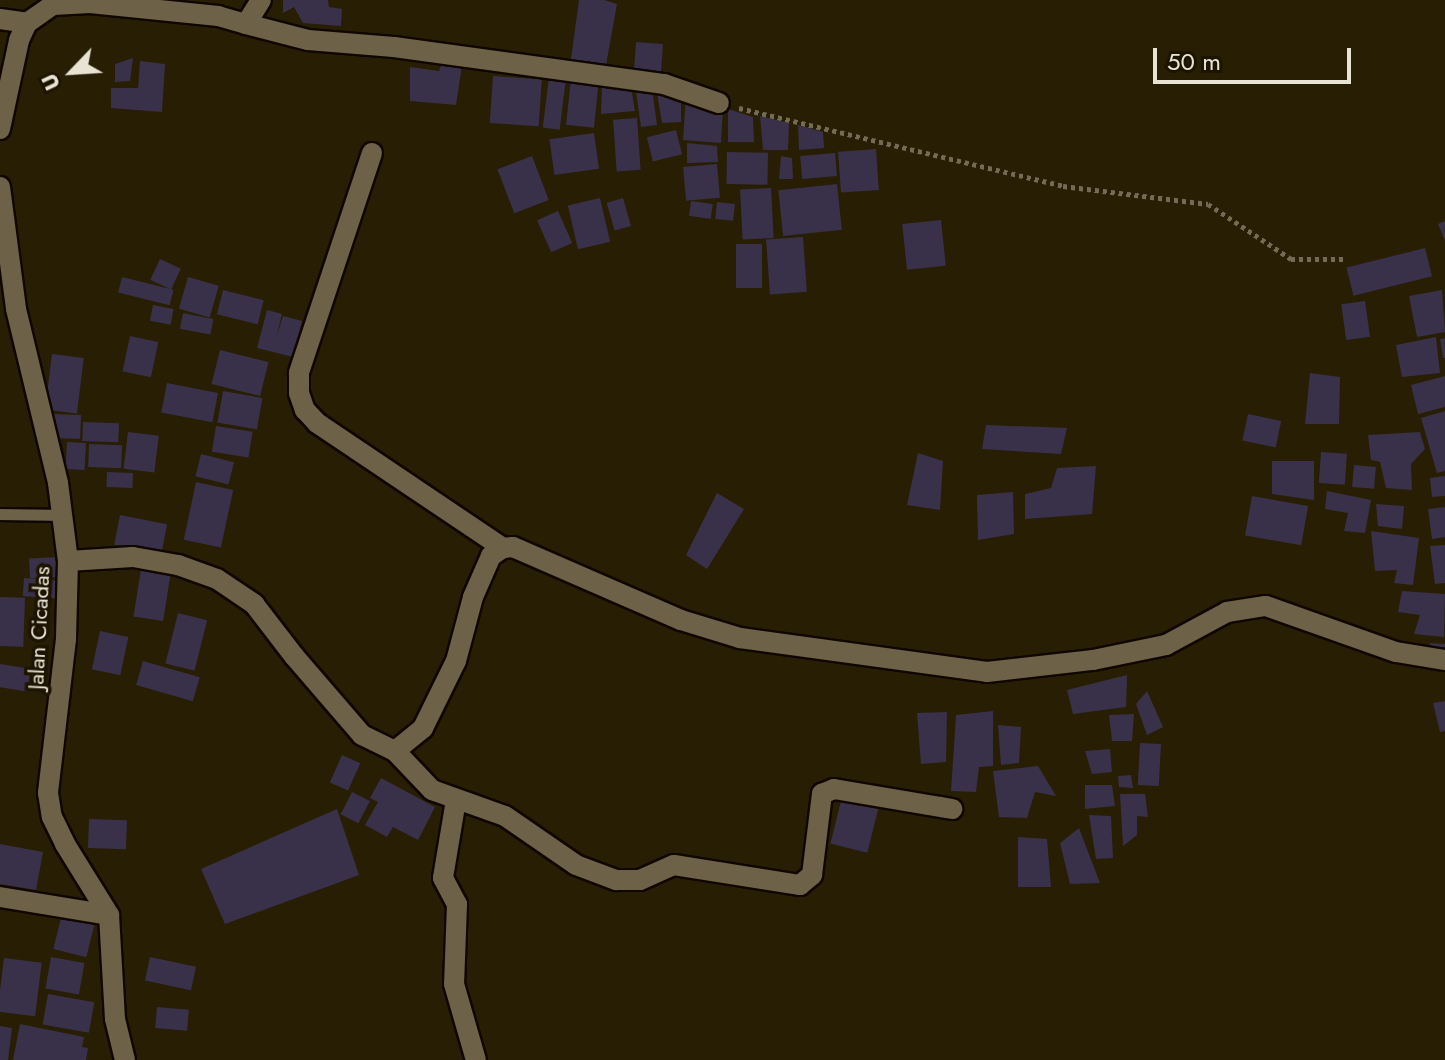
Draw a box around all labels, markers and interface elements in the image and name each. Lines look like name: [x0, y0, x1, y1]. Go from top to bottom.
north arrow: [32, 32, 112, 112]
scale bar: [1157, 32, 1355, 82]
text: 50 m: [1167, 44, 1221, 79]
text: U: [32, 68, 68, 96]
street label: Jalan Cicadas: [23, 566, 55, 690]

